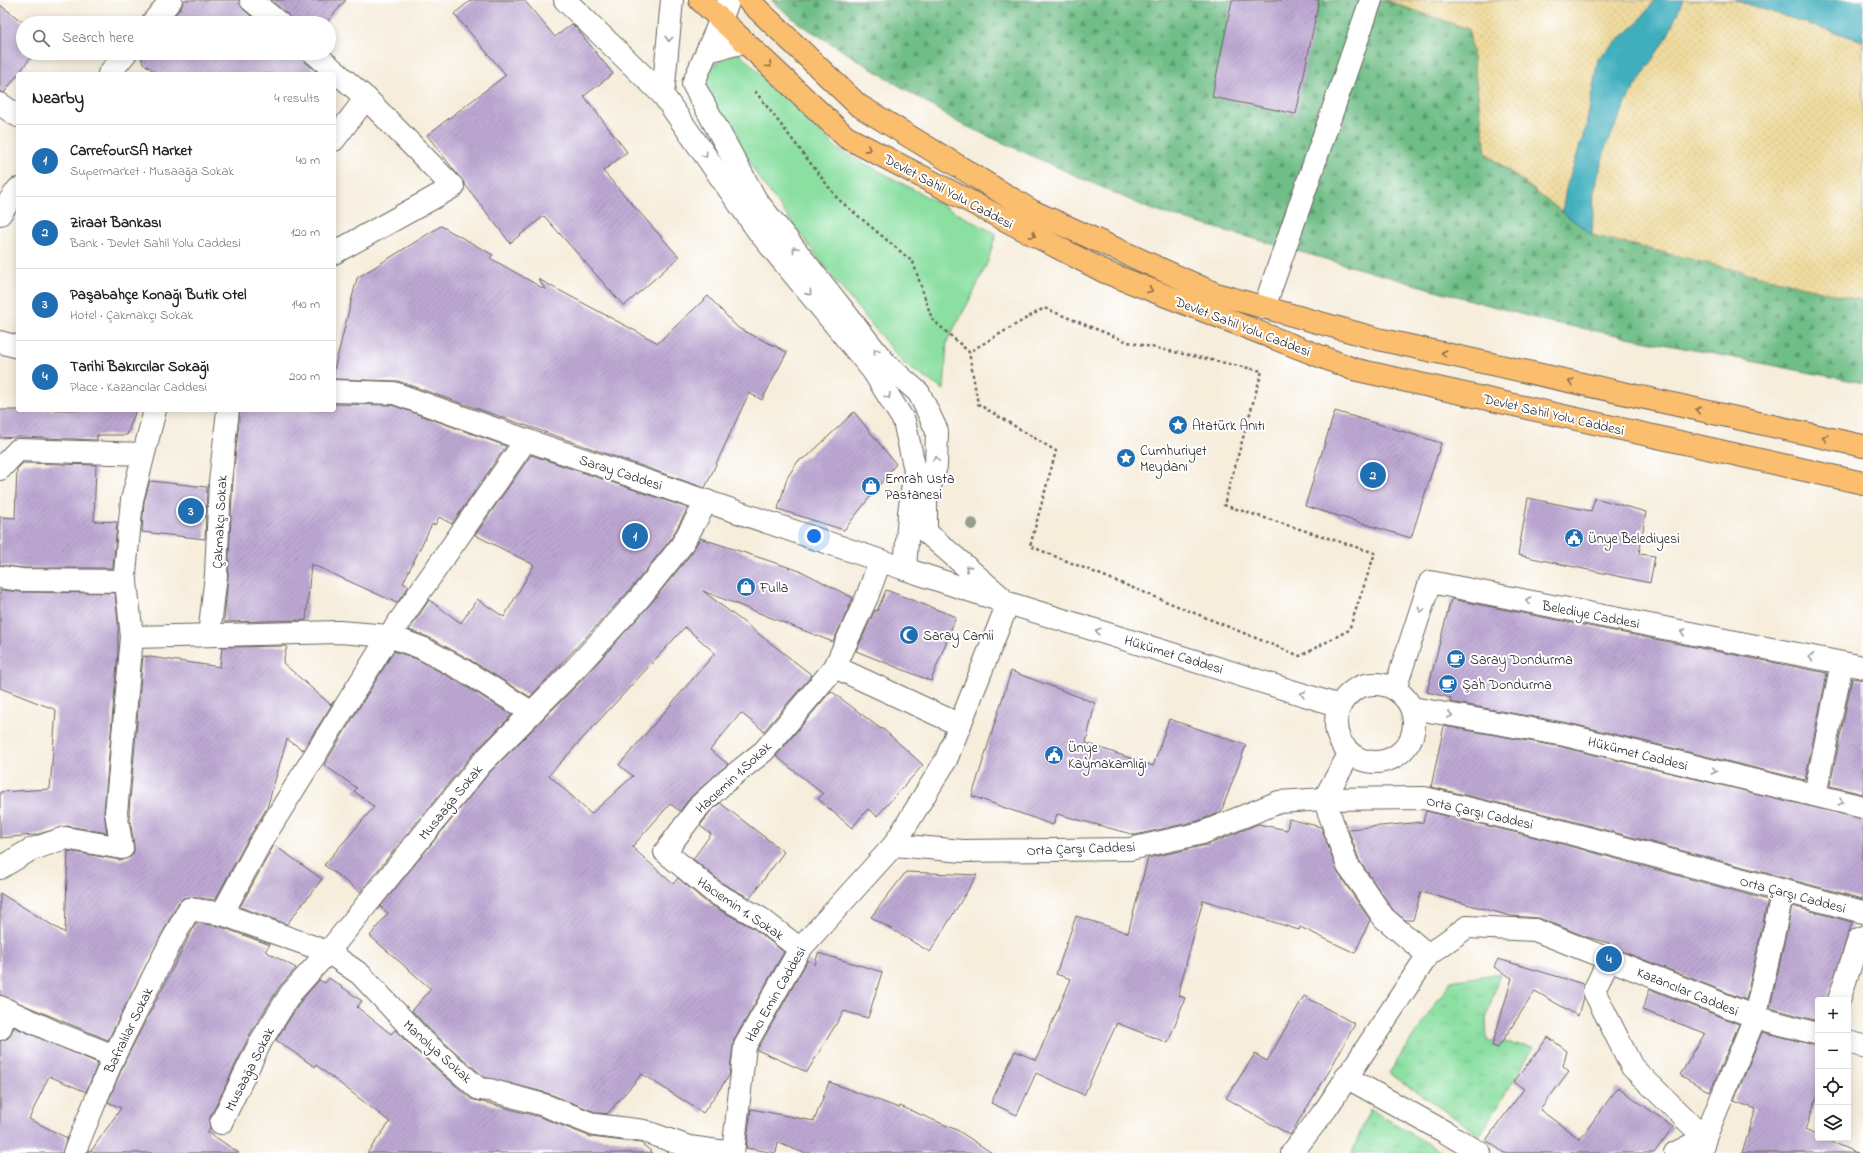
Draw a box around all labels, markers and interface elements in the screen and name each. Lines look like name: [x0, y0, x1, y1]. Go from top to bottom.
search box: [16, 16, 336, 60]
icon: search: [30, 27, 52, 49]
text: Search here: [62, 27, 134, 49]
one-way arrow: [664, 36, 673, 42]
one-way arrow: [764, 60, 772, 68]
text: Nearby: [32, 86, 84, 111]
text: 4 results: [274, 89, 320, 108]
text: CarrefourSA Market: [70, 140, 192, 162]
one-way arrow: [864, 144, 871, 151]
street label: Devlet Sahil Yolu Caddesi: [879, 149, 1017, 235]
text: 1: [43, 151, 47, 170]
text: 40 m: [296, 151, 320, 170]
one-way arrow: [700, 151, 707, 158]
text: Supermarket · Musaağa Sokak: [70, 162, 234, 181]
text: Ziraat Bankası: [70, 212, 161, 234]
text: 2: [42, 223, 48, 242]
text: 120 m: [290, 223, 320, 242]
one-way arrow: [1028, 230, 1036, 237]
text: Bank · Devlet Sahil Yolu Caddesi: [70, 234, 241, 253]
one-way arrow: [793, 247, 800, 254]
text: Paşabahçe Konağı Butik Otel: [70, 284, 247, 306]
one-way arrow: [1146, 285, 1154, 293]
one-way arrow: [804, 288, 811, 295]
street label: Devlet Sahil Yolu Caddesi: [1171, 291, 1313, 363]
text: 3: [42, 295, 48, 314]
text: 140 m: [292, 295, 320, 314]
text: Hotel · Çakmakçı Sokak: [70, 306, 193, 325]
one-way arrow: [873, 349, 880, 356]
one-way arrow: [1441, 350, 1447, 358]
text: Tarihi Bakırcılar Sokağı: [70, 356, 209, 378]
text: 4: [42, 367, 48, 386]
text: 200 m: [289, 367, 320, 386]
text: Place · Kazancılar Caddesi: [70, 378, 207, 397]
one-way arrow: [1568, 378, 1574, 386]
street label: Devlet Sahil Yolu Caddesi: [1480, 389, 1626, 442]
one-way arrow: [883, 391, 890, 398]
one-way arrow: [1695, 406, 1701, 414]
place icon: Atatürk Anıtı: [1167, 414, 1189, 436]
place label: Atatürk Anıtı: [1192, 416, 1265, 437]
one-way arrow: [1822, 434, 1828, 442]
place label: Cumhuriyet Meydanı: [1140, 441, 1207, 479]
place icon: Cumhuriyet Meydanı: [1115, 447, 1137, 469]
street label: Saray Caddesi: [576, 450, 665, 498]
one-way arrow: [932, 456, 940, 462]
pin: 2: [1360, 460, 1386, 490]
place label: Emrah Usta Pastanesi: [885, 469, 955, 506]
street label: Çakmakçı Sokak: [208, 474, 233, 569]
shop icon: Emrah Usta Pastanesi: [860, 475, 882, 497]
pin: 3: [178, 496, 204, 526]
pin: 1: [622, 521, 648, 551]
your location: [804, 526, 824, 546]
public building icon: Ünye Belediyesi: [1563, 527, 1585, 549]
place label: Ünye Belediyesi: [1588, 529, 1680, 551]
one-way arrow: [965, 566, 972, 573]
shop icon: Fulla: [735, 576, 757, 598]
place label: Fulla: [759, 578, 788, 599]
street label: Belediye Caddesi: [1539, 596, 1641, 636]
one-way arrow: [1525, 598, 1531, 606]
one-way arrow: [1417, 607, 1425, 614]
mosque icon: Saray Camii: [898, 624, 920, 646]
place label: Saray Camii: [923, 626, 994, 648]
one-way arrow: [1095, 627, 1102, 636]
one-way arrow: [1680, 628, 1687, 636]
street label: Hükümet Caddesi: [1122, 630, 1226, 680]
cafe icon: Saray Dondurma: [1445, 648, 1467, 670]
place label: Saray Dondurma: [1470, 650, 1573, 672]
one-way arrow: [1808, 653, 1814, 661]
cafe icon: Şah Dondurma: [1437, 673, 1459, 695]
place label: Şah Dondurma: [1462, 675, 1552, 696]
one-way arrow: [1299, 691, 1306, 699]
one-way arrow: [1447, 710, 1453, 719]
street label: Hükümet Caddesi: [1585, 732, 1690, 777]
street label: Hacıemin 1.Sokak: [691, 737, 777, 819]
place label: Ünye Kaymakamlığı: [1068, 738, 1147, 776]
public building icon: Ünye Kaymakamlığı: [1043, 744, 1065, 766]
street label: Musaağa Sokak: [414, 760, 490, 846]
one-way arrow: [1711, 767, 1717, 775]
street label: Orta Çarşı Caddesi: [1424, 791, 1535, 836]
one-way arrow: [1837, 797, 1844, 805]
street label: Orta Çarşı Caddesi: [1026, 837, 1136, 862]
street label: Orta Çarşı Caddesi: [1737, 871, 1848, 920]
street label: Hacıemin 1. Sokak: [692, 872, 789, 947]
street label: Hacı Emin Caddesi: [740, 943, 812, 1046]
pin: 4: [1596, 944, 1622, 974]
street label: Kazancılar Caddesi: [1633, 962, 1741, 1022]
street label: Bafralılar Sokak: [99, 983, 160, 1078]
map controls: [1815, 997, 1851, 1141]
button: +: [1815, 997, 1851, 1033]
street label: Manolya Sokak: [397, 1015, 477, 1090]
street label: Musaağa Sokak: [220, 1023, 282, 1116]
button: −: [1815, 1033, 1851, 1069]
button: locate: [1815, 1069, 1851, 1105]
button: layers: [1815, 1105, 1851, 1141]

